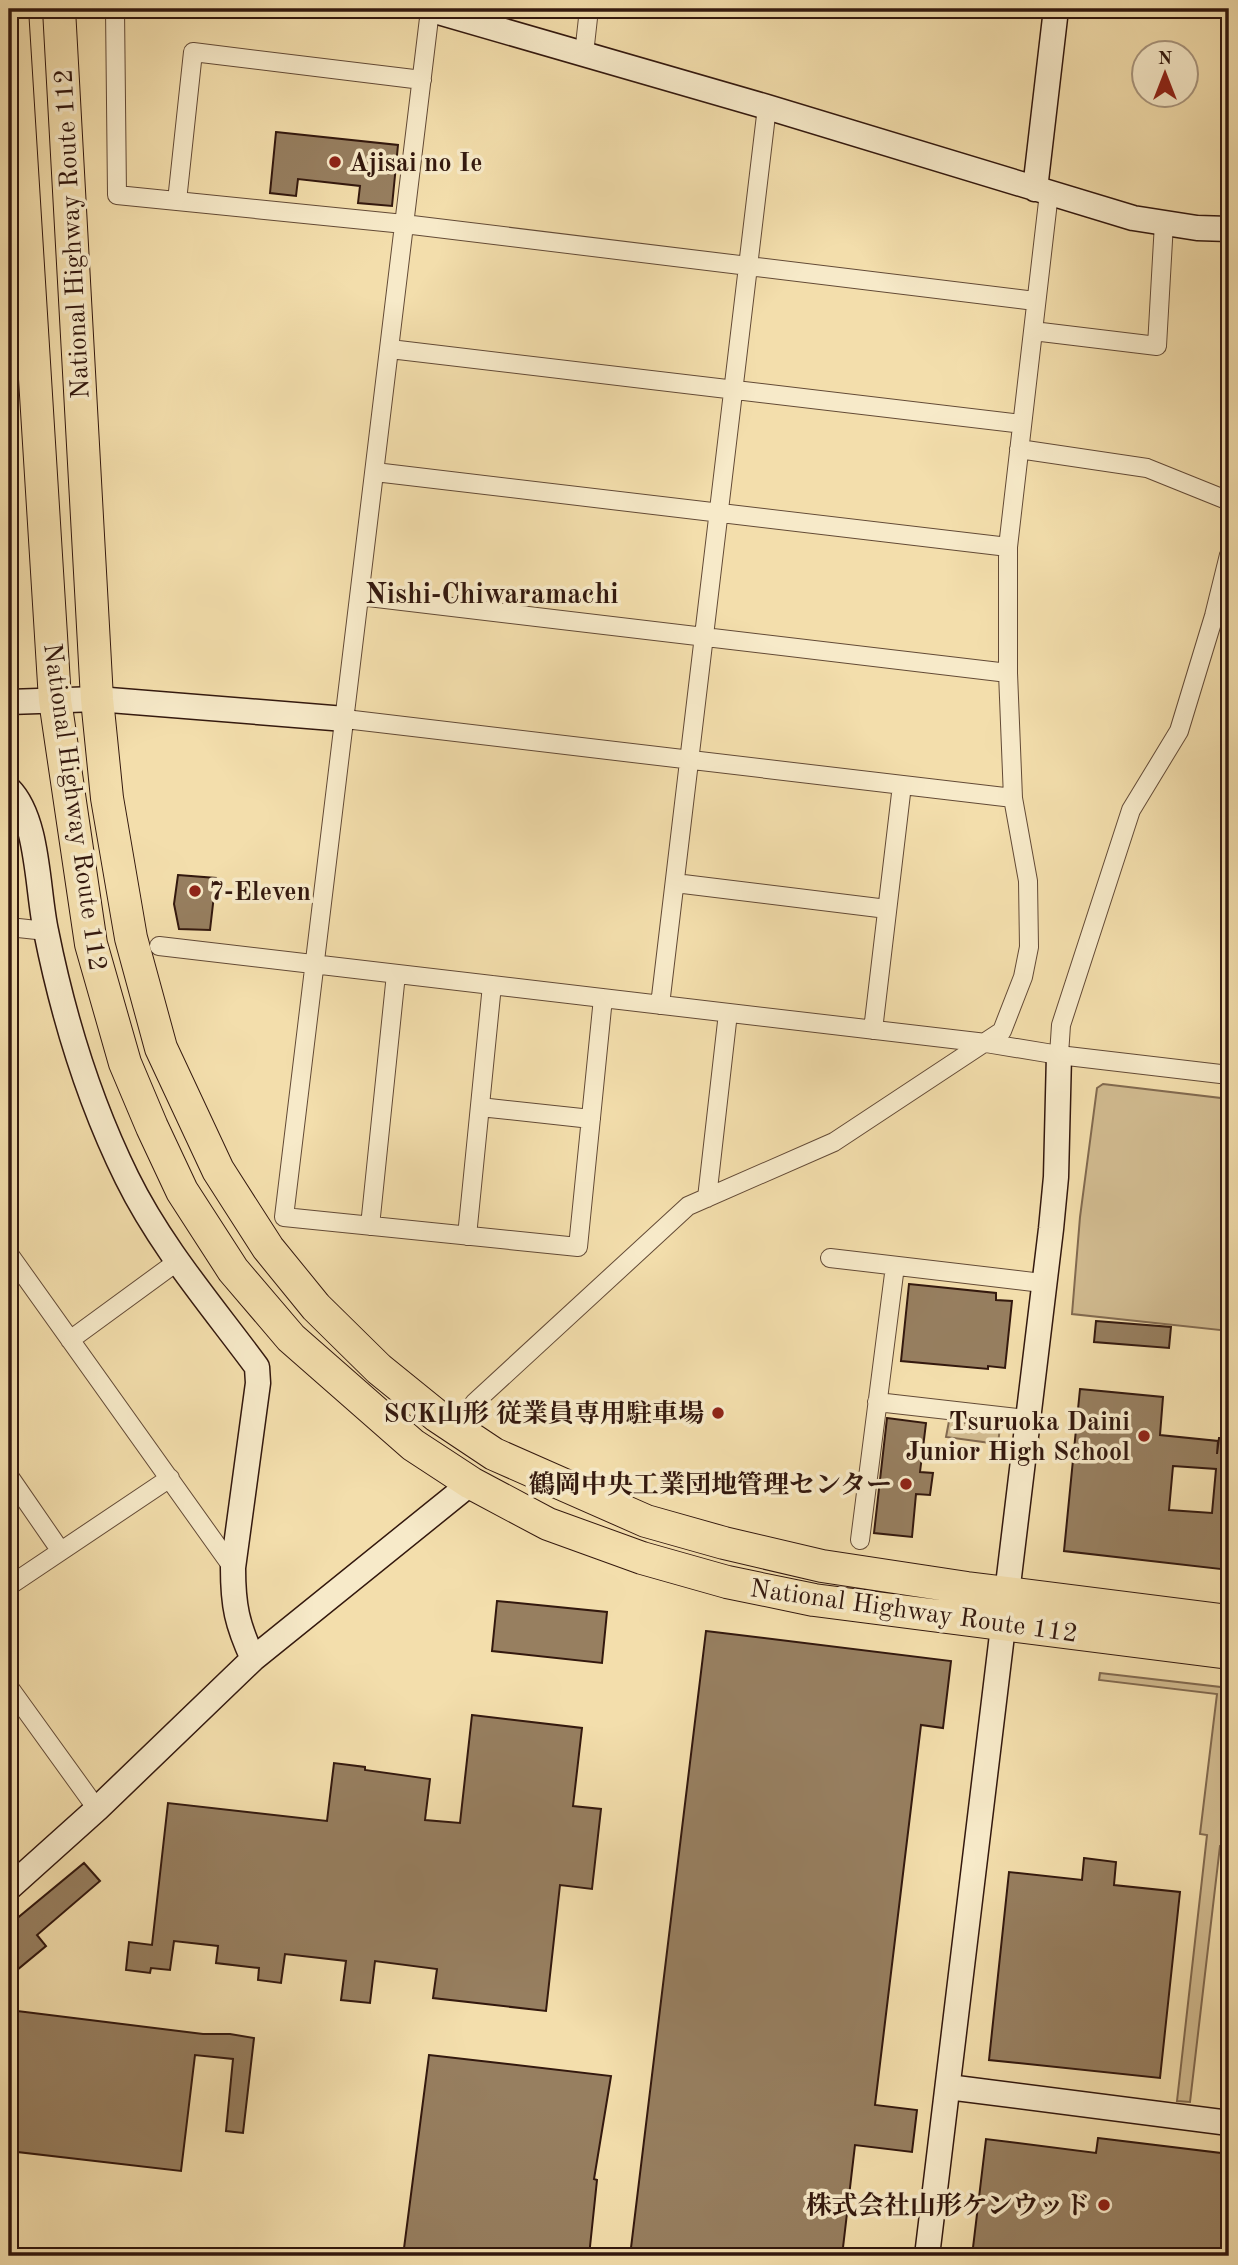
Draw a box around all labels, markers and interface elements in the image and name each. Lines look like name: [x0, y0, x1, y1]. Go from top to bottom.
north arrow: [1130, 38, 1200, 108]
text: N: [1158, 50, 1173, 69]
street label: National Highway Route 112: [51, 68, 95, 400]
place label: Ajisai no Ie: [349, 151, 483, 177]
marker: Ajisai no Ie: [327, 154, 343, 170]
district label: Nishi-Chiwaramachi: [365, 582, 619, 610]
street label: National Highway Route 112: [38, 642, 110, 973]
place label: 7-Eleven: [209, 880, 311, 906]
marker: 7-Eleven: [187, 883, 203, 899]
place label: SCK山形 従業員専用駐車場: [383, 1399, 704, 1428]
marker: SCK山形 従業員専用駐車場: [710, 1405, 726, 1421]
place label: Tsuruoka Daini Junior High School: [905, 1410, 1130, 1466]
marker: Tsuruoka Daini Junior High School: [1136, 1428, 1152, 1444]
place label: 鶴岡中央工業団地管理センター: [529, 1470, 892, 1499]
marker: 鶴岡中央工業団地管理センター: [898, 1476, 914, 1492]
street label: National Highway Route 112: [748, 1576, 1079, 1648]
place label: 株式会社山形ケンウッド: [806, 2191, 1090, 2220]
marker: 株式会社山形ケンウッド: [1096, 2197, 1112, 2213]

